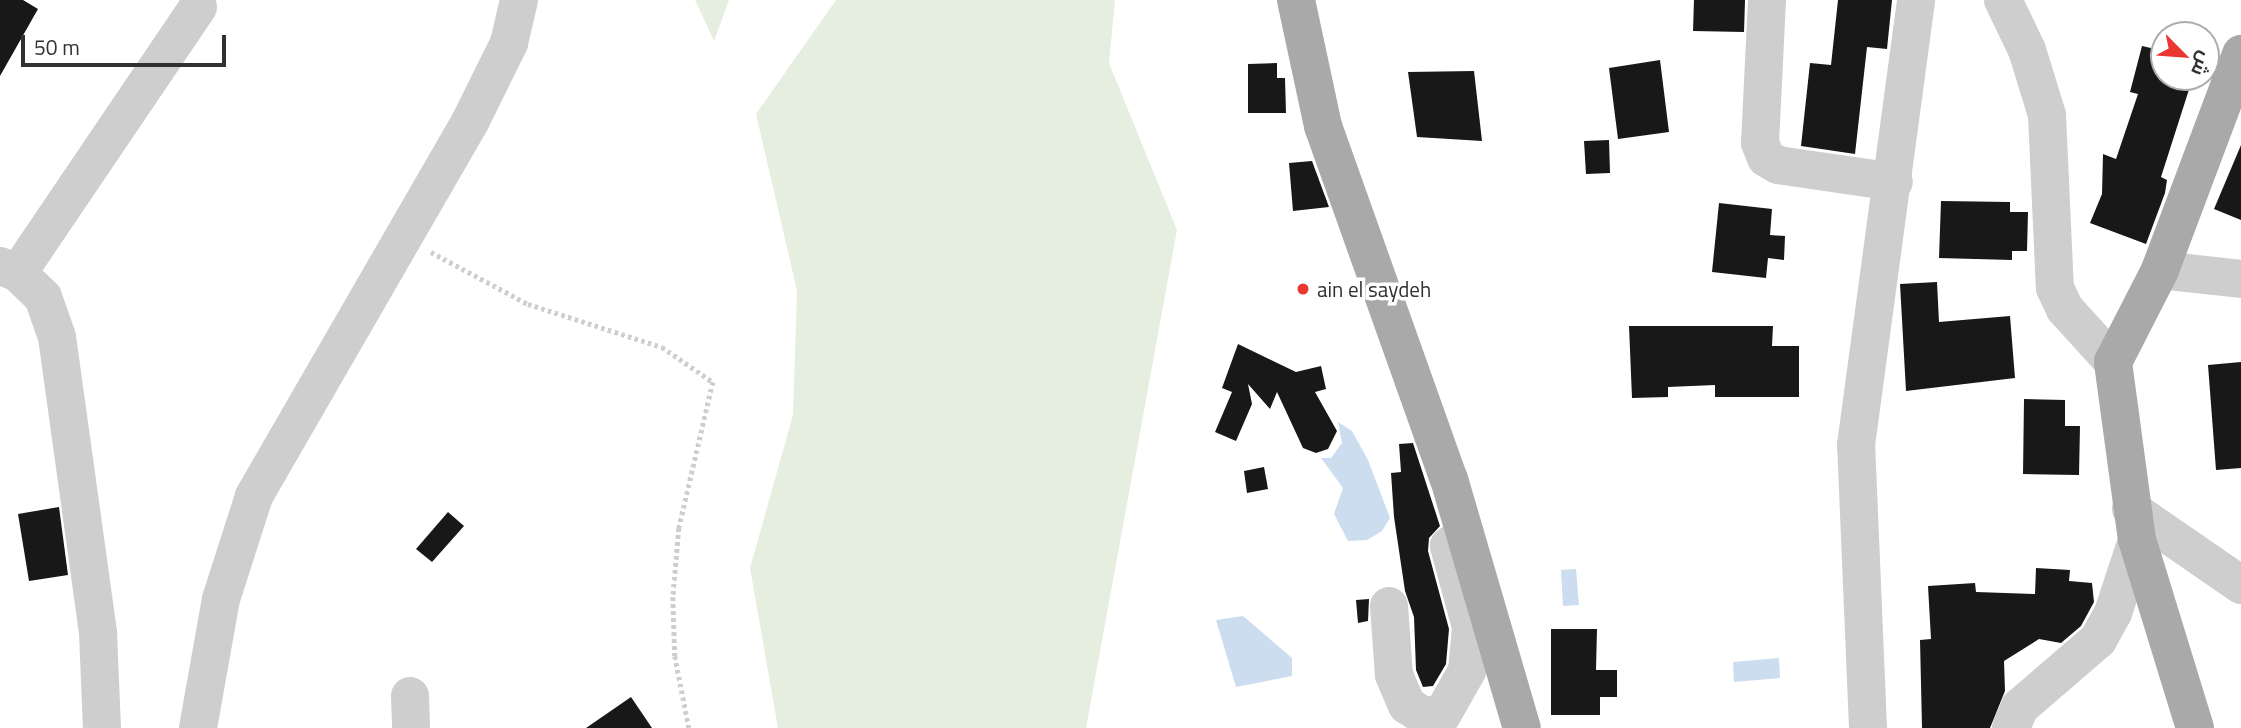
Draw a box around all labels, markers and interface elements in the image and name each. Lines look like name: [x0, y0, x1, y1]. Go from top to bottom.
scale bar: [24, 21, 229, 65]
north arrow: [2150, 21, 2220, 91]
text: 50 m: [34, 31, 80, 63]
text: ش: [2184, 47, 2221, 81]
place label: ain el saydeh: [1317, 276, 1431, 302]
marker: ain el saydeh: [1295, 281, 1311, 297]

